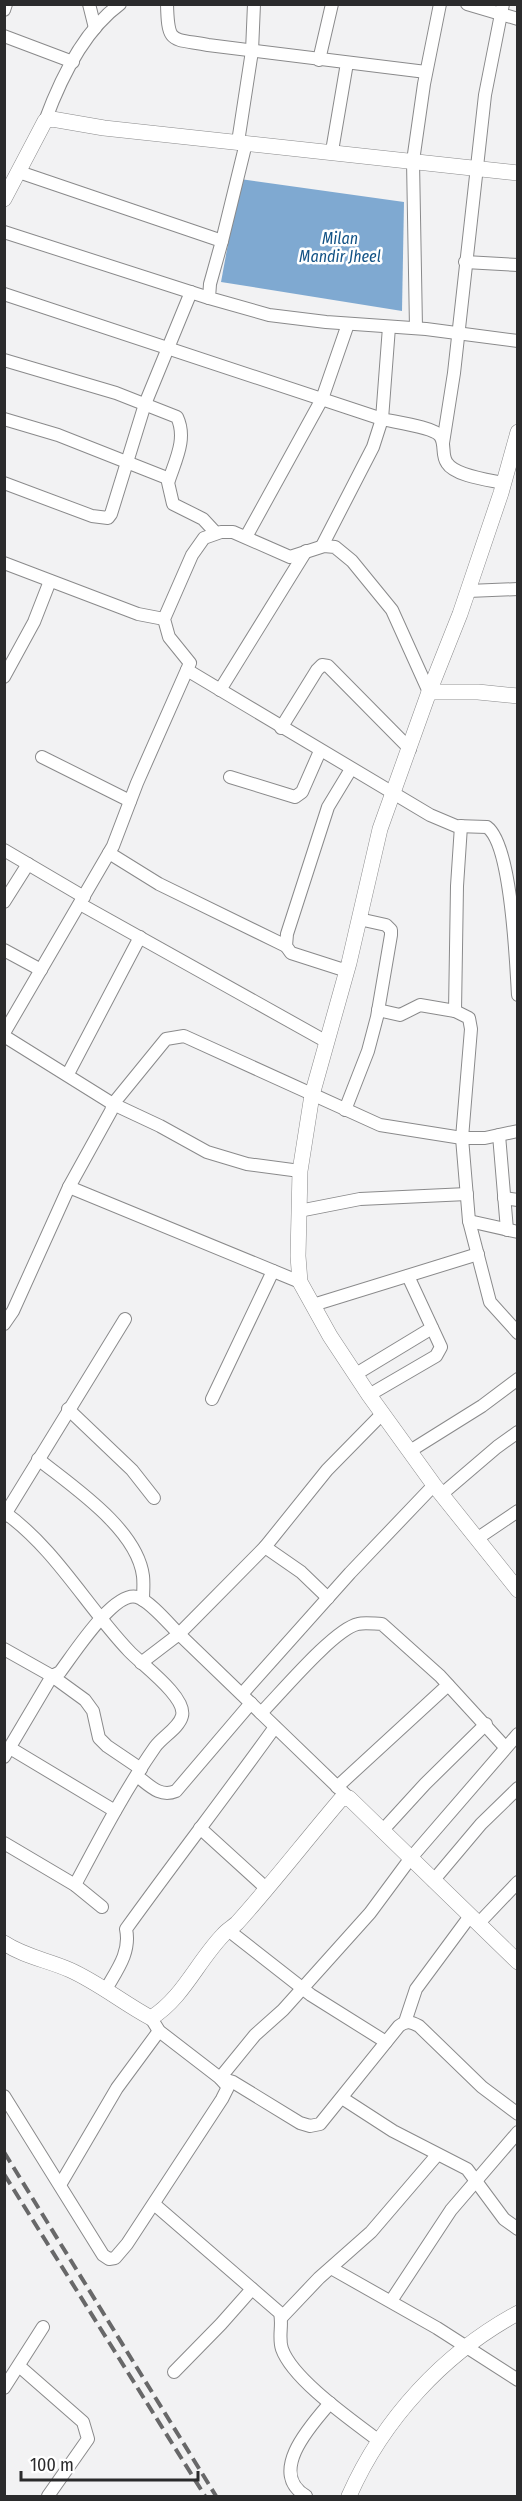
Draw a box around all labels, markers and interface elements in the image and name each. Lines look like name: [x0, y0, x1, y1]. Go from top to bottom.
water label: Milan Mandir Jheel: [299, 229, 381, 266]
scale bar: [21, 2444, 198, 2482]
text: 100 m: [30, 2454, 74, 2476]

